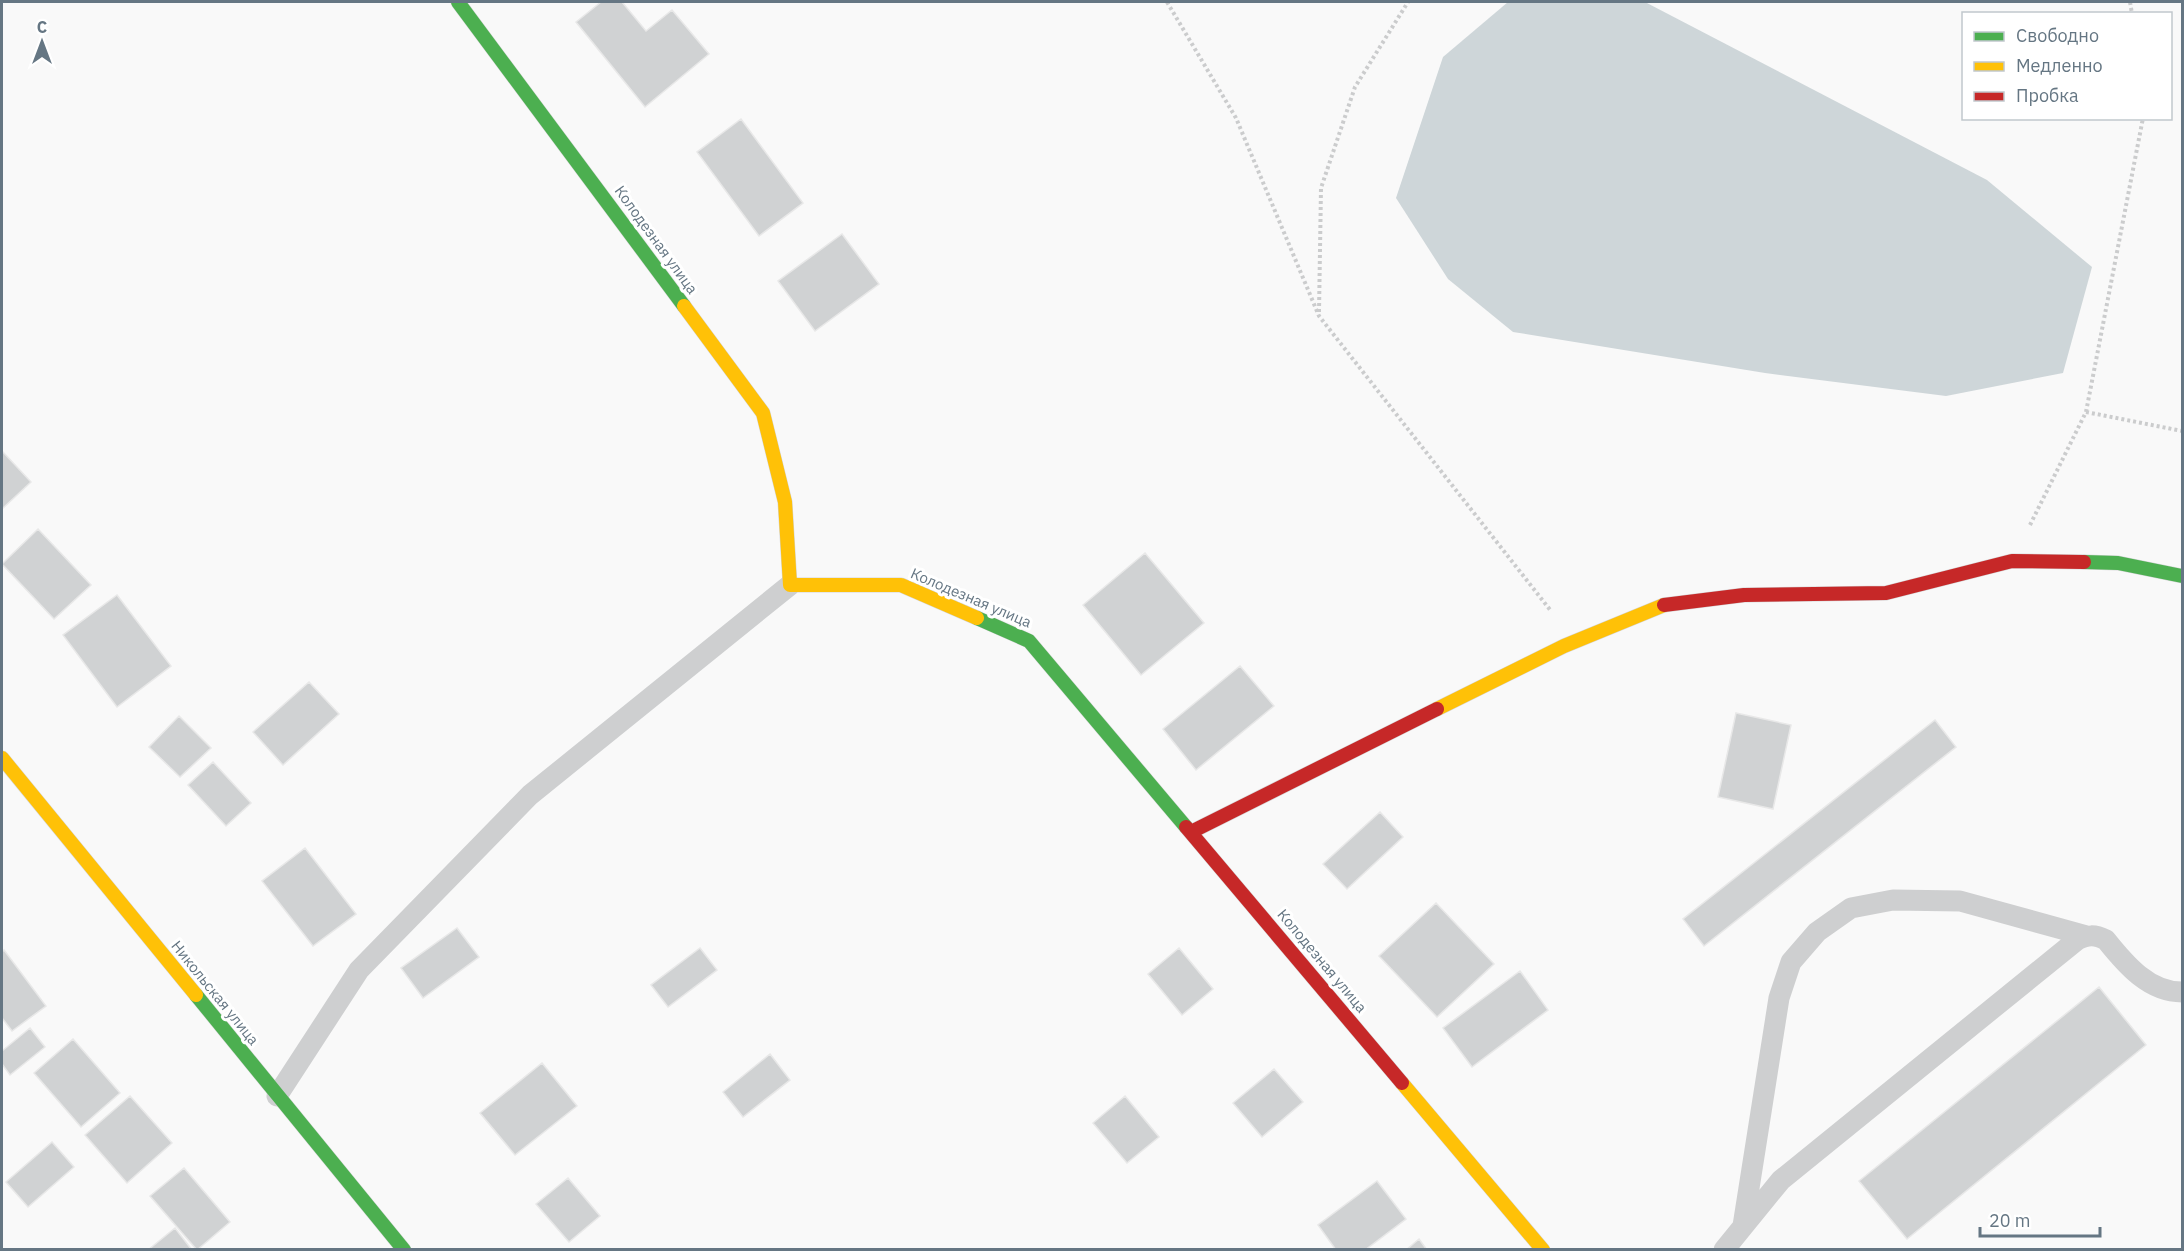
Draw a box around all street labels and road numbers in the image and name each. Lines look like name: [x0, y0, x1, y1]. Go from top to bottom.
street label: Колодезная улица: [611, 182, 702, 298]
street label: Колодезная улица: [908, 564, 1034, 632]
street label: Колодезная улица: [1274, 905, 1371, 1016]
street label: Никольская улица: [167, 937, 263, 1049]

